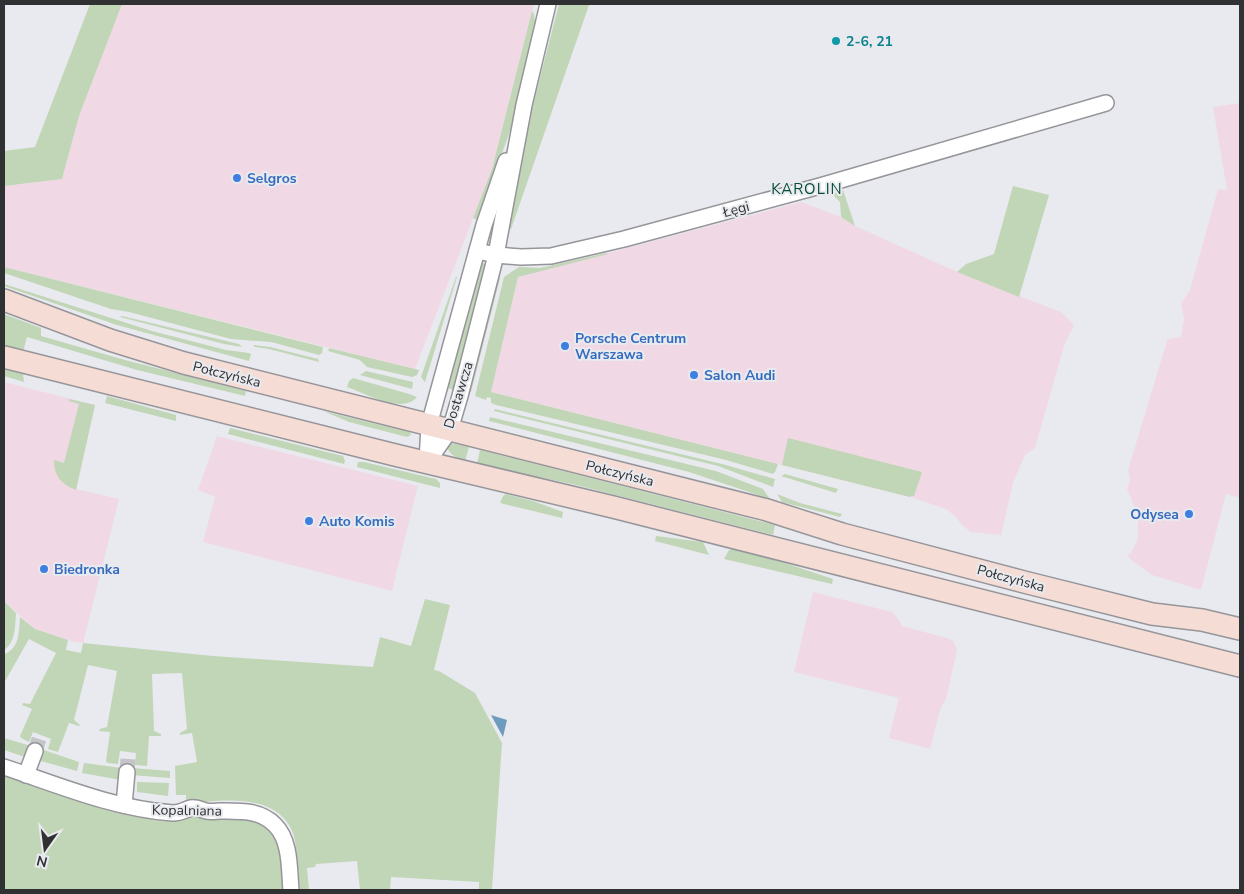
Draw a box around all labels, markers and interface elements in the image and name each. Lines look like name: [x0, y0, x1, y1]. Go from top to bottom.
place label: 2-6, 21: [846, 32, 893, 51]
marker: 2-6, 21: [830, 35, 842, 47]
place label: Selgros: [247, 169, 297, 188]
marker: Selgros: [231, 172, 243, 184]
district label: KAROLIN: [771, 179, 843, 199]
street label: Łęgi: [720, 197, 751, 222]
place label: Porsche Centrum Warszawa: [575, 329, 686, 364]
marker: Porsche Centrum Warszawa: [559, 340, 571, 352]
street label: Połczyńska: [191, 357, 263, 392]
street label: Dostawcza: [439, 359, 478, 431]
place label: Salon Audi: [704, 366, 775, 385]
marker: Salon Audi: [688, 369, 700, 381]
street label: Połczyńska: [584, 456, 656, 491]
place label: Odysea: [1130, 505, 1179, 524]
marker: Odysea: [1183, 508, 1195, 520]
place label: Auto Komis: [319, 512, 395, 531]
marker: Auto Komis: [303, 515, 315, 527]
place label: Biedronka: [54, 560, 120, 579]
street label: Połczyńska: [975, 560, 1047, 597]
marker: Biedronka: [38, 563, 50, 575]
street label: Kopalniana: [152, 800, 222, 821]
north arrow: [20, 824, 70, 874]
text: N: [35, 851, 49, 872]

